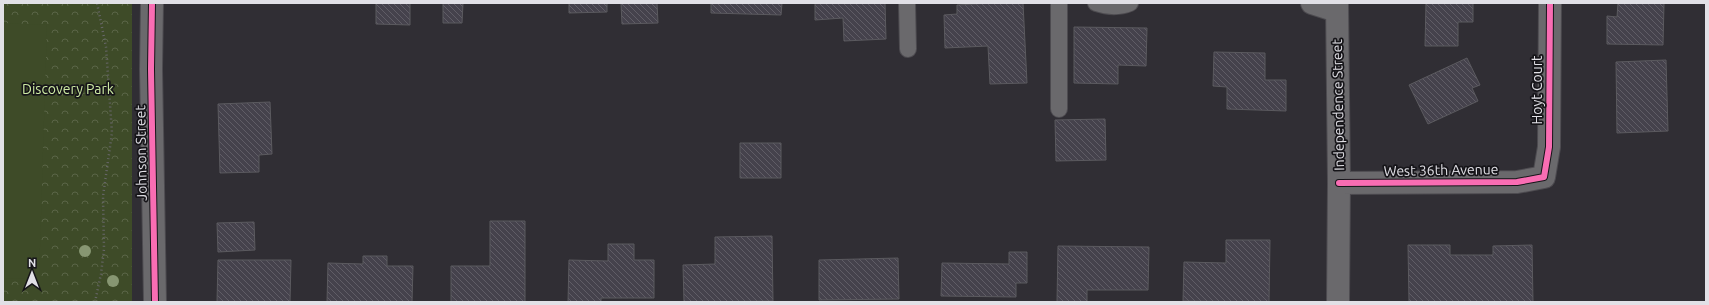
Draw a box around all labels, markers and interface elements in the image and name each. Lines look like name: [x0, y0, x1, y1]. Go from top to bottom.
street label: Independence Street: [1329, 38, 1347, 171]
street label: Hoyt Court: [1529, 55, 1545, 124]
park label: Discovery Park: [22, 81, 114, 97]
street label: Johnson Street: [132, 105, 150, 201]
street label: West 36th Avenue: [1383, 161, 1499, 179]
north arrow: [12, 253, 52, 293]
text: N: [28, 257, 36, 269]

